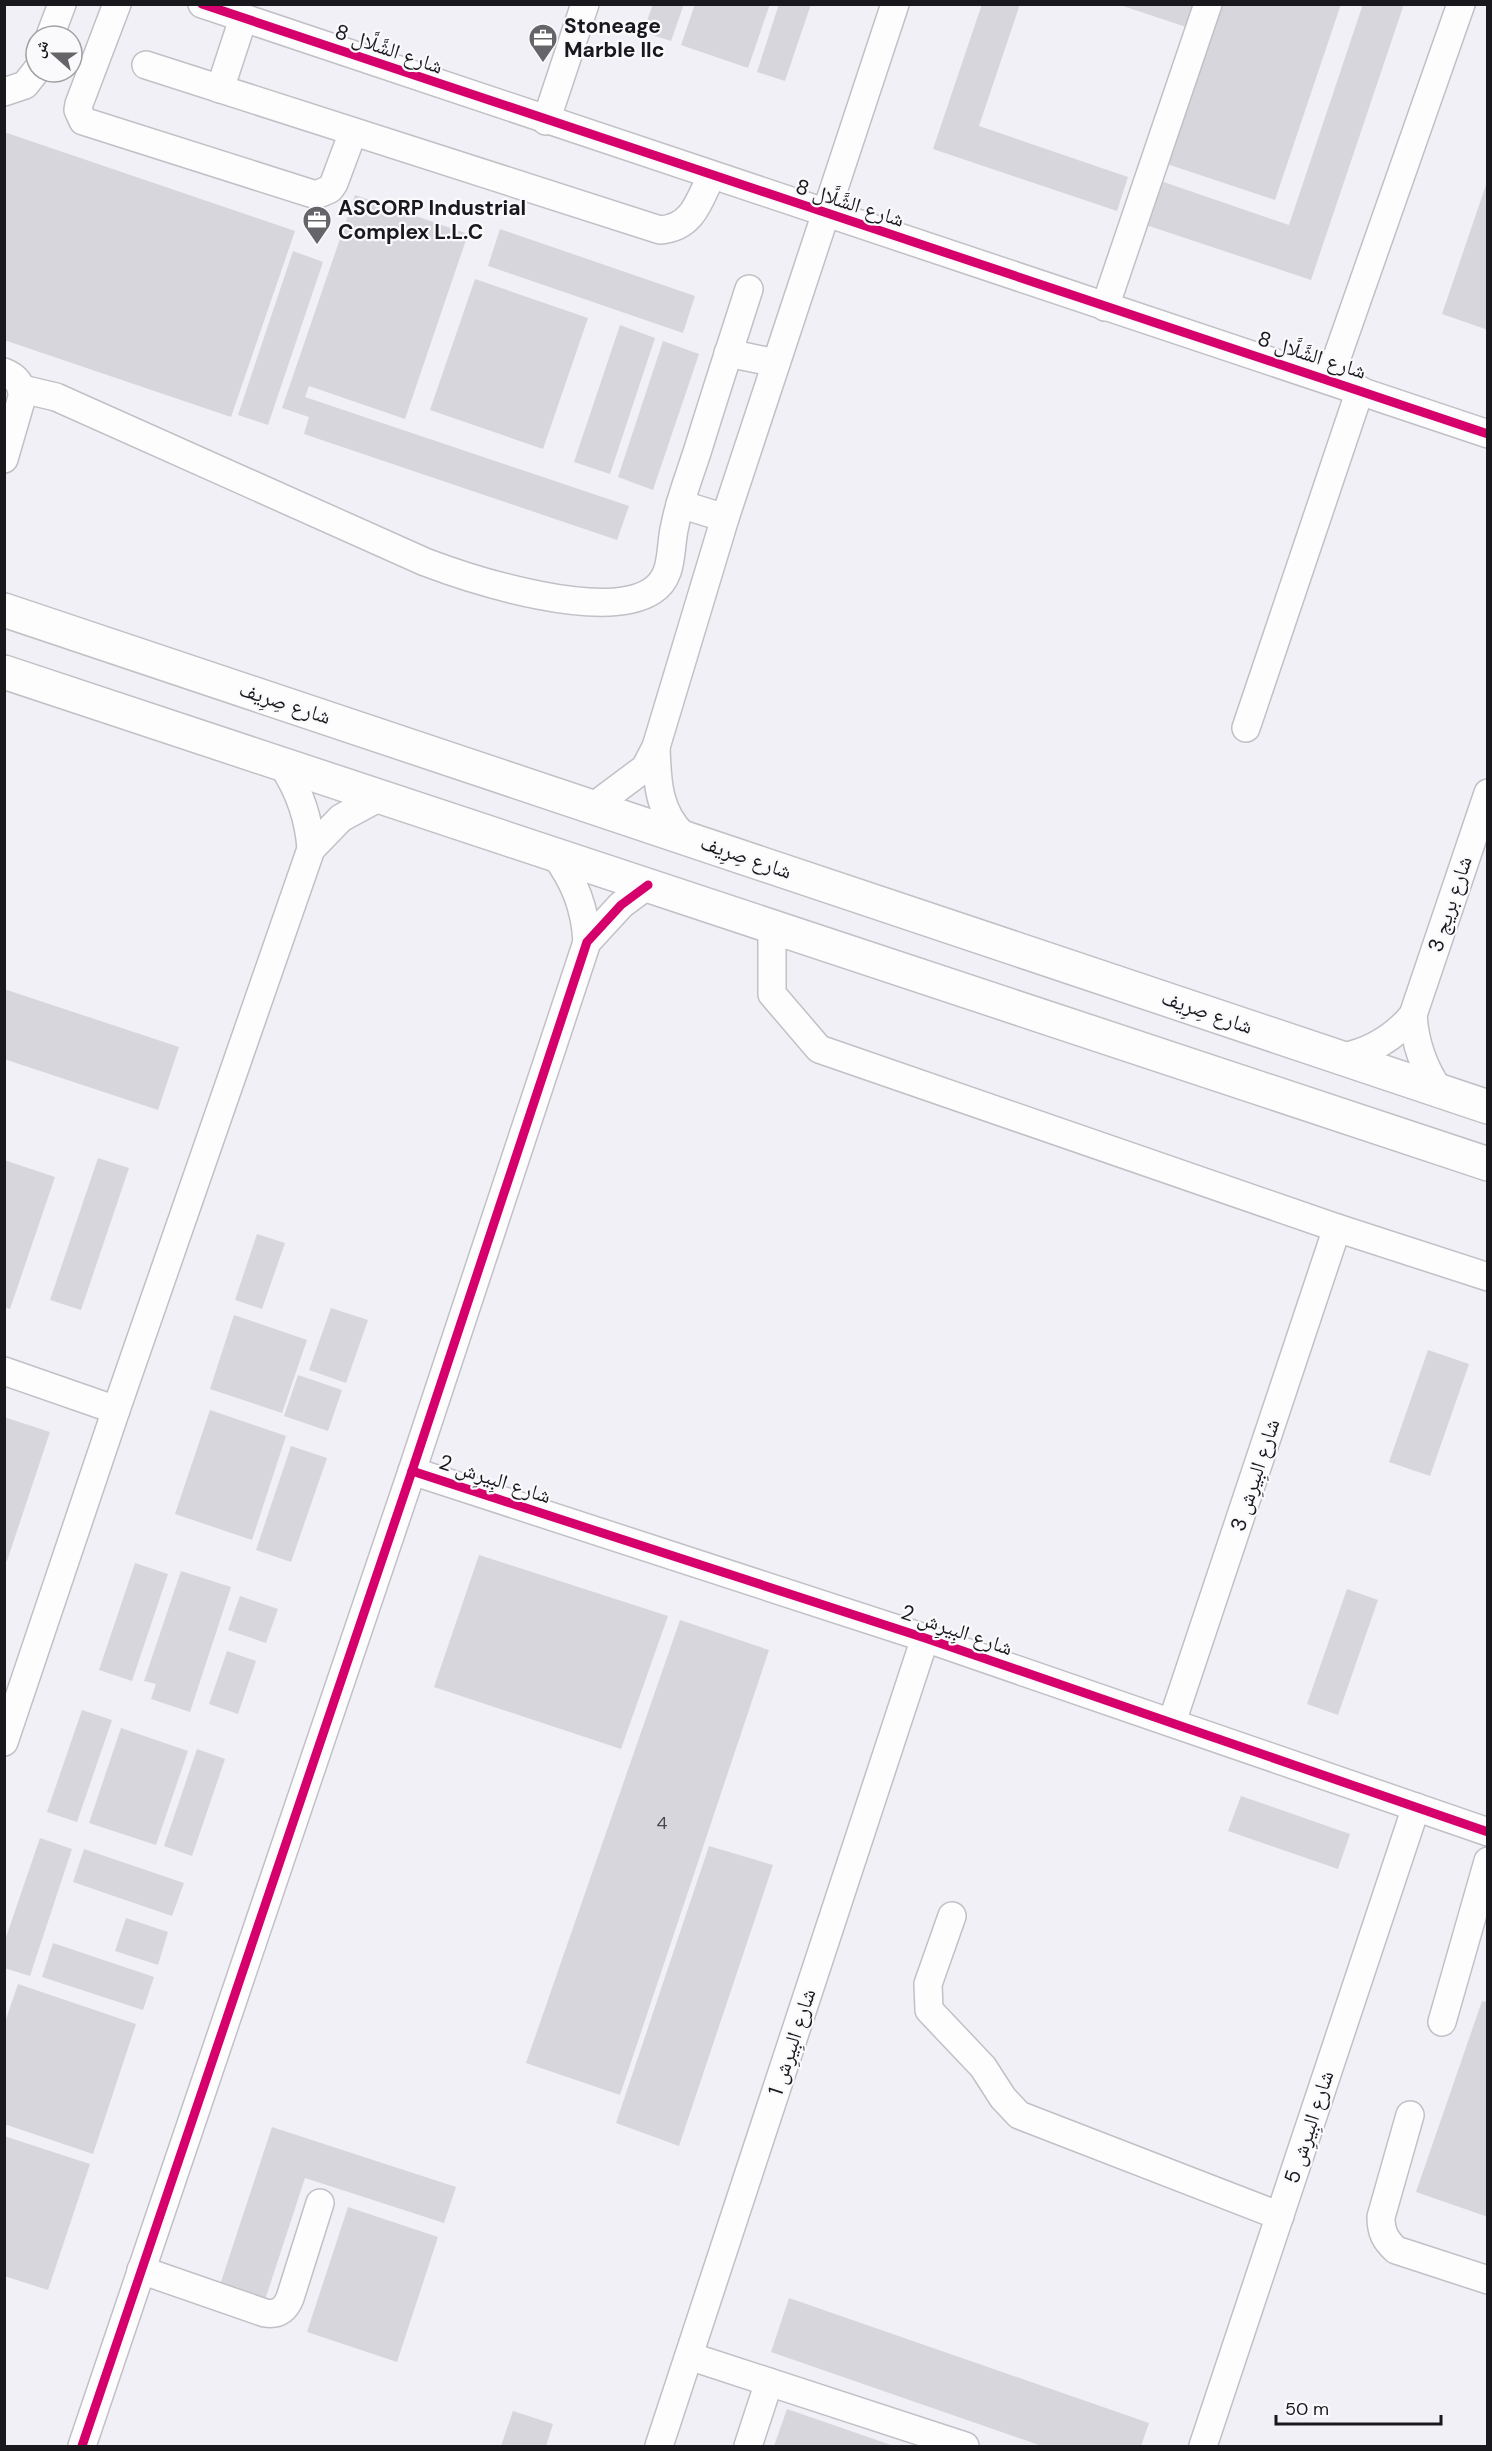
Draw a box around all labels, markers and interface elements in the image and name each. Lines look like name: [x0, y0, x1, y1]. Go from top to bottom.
place label: Stoneage Marble llc: [564, 12, 664, 64]
street label: شارع الشَّلَّال 8: [331, 17, 447, 81]
office icon: Stoneage Marble llc: [527, 22, 559, 64]
north arrow: [24, 24, 84, 84]
text: ش: [28, 37, 53, 60]
street label: شارع الشَّلَّال 8: [792, 172, 908, 234]
place label: ASCORP Industrial Complex L.L.C: [338, 194, 526, 246]
office icon: ASCORP Industrial Complex L.L.C: [301, 204, 333, 246]
street label: شارع الشَّلَّال 8: [1254, 324, 1370, 386]
street label: شارع صِرِيف: [235, 675, 334, 733]
street label: شارع صِرِيف: [696, 828, 795, 887]
street label: شارع بريج 3: [1421, 853, 1479, 955]
street label: شارع صِرِيف: [1157, 983, 1256, 1042]
street label: شارع البِيرِش 3: [1224, 1415, 1288, 1535]
street label: شارع البِيرِش 2: [435, 1448, 555, 1512]
street label: شارع البِيرِش 2: [897, 1598, 1016, 1664]
house number: 4: [657, 1811, 668, 1835]
street label: شارع البِيرِش 1: [762, 1985, 824, 2099]
street label: شارع البِيرِش 5: [1278, 2067, 1342, 2187]
scale bar: [1276, 2388, 1441, 2426]
text: 50 m: [1285, 2397, 1329, 2421]

